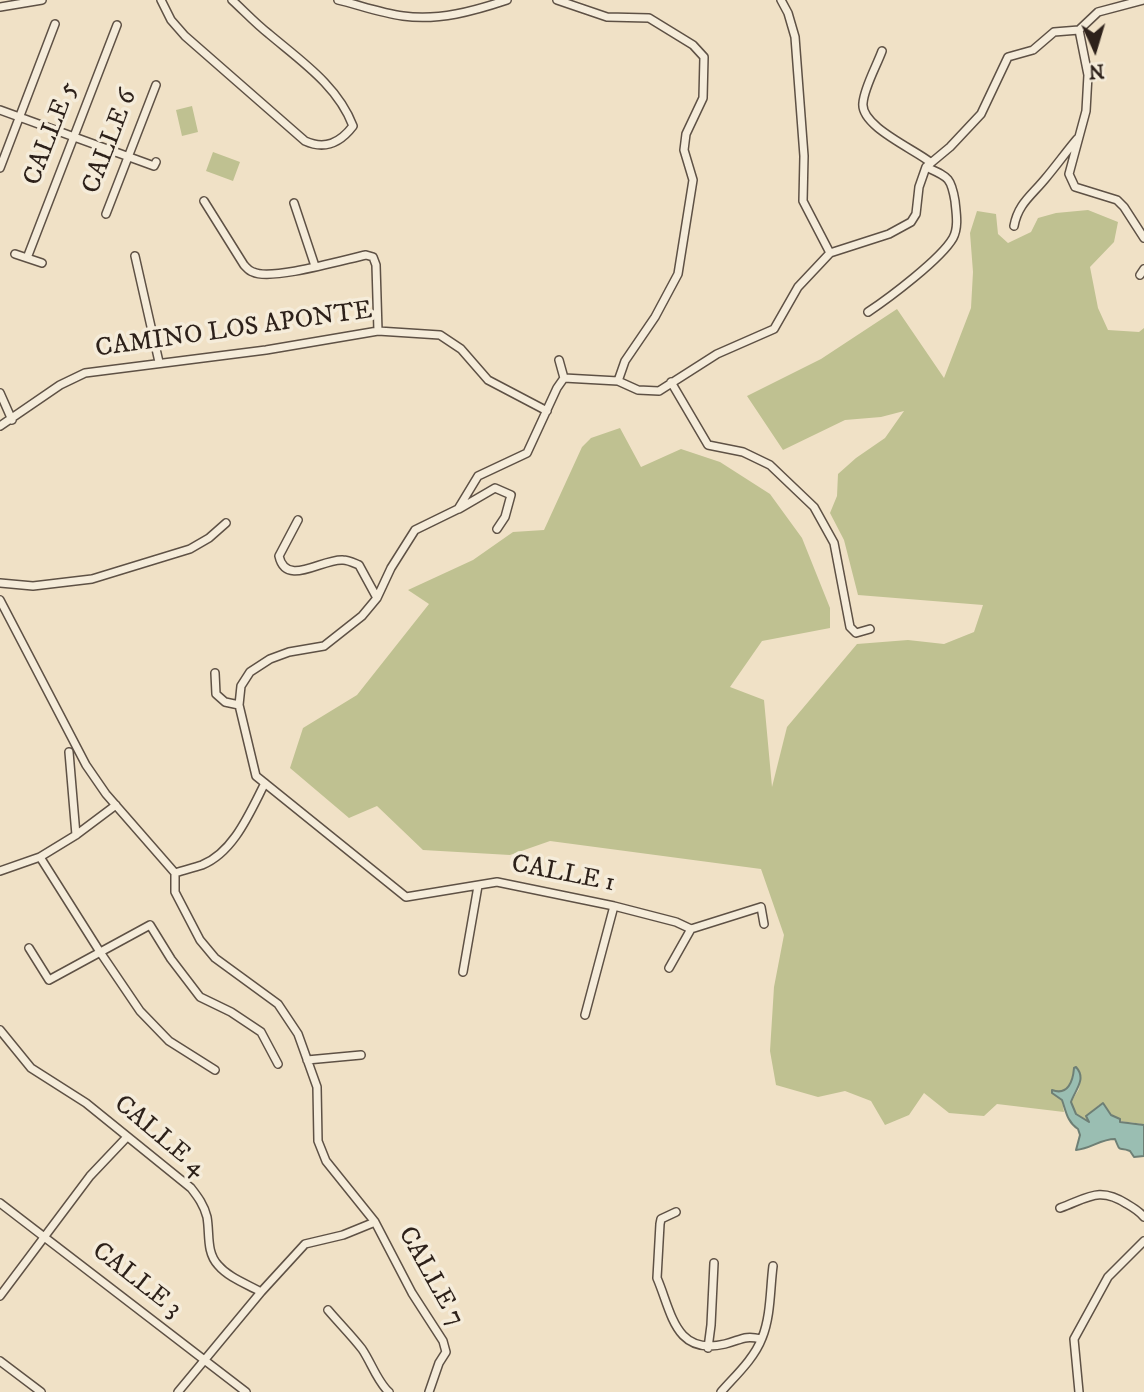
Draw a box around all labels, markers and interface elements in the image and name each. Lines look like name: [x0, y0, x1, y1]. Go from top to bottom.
north arrow: [1060, 14, 1130, 84]
text: N: [1088, 58, 1105, 82]
street label: CALLE 5: [18, 78, 86, 190]
street label: CALLE 6: [77, 86, 145, 198]
street label: CAMINO LOS APONTE: [94, 296, 374, 366]
street label: CALLE 1: [509, 850, 617, 900]
street label: CALLE 4: [107, 1090, 211, 1184]
street label: CALLE 7: [390, 1222, 470, 1332]
street label: CALLE 3: [85, 1236, 187, 1326]

